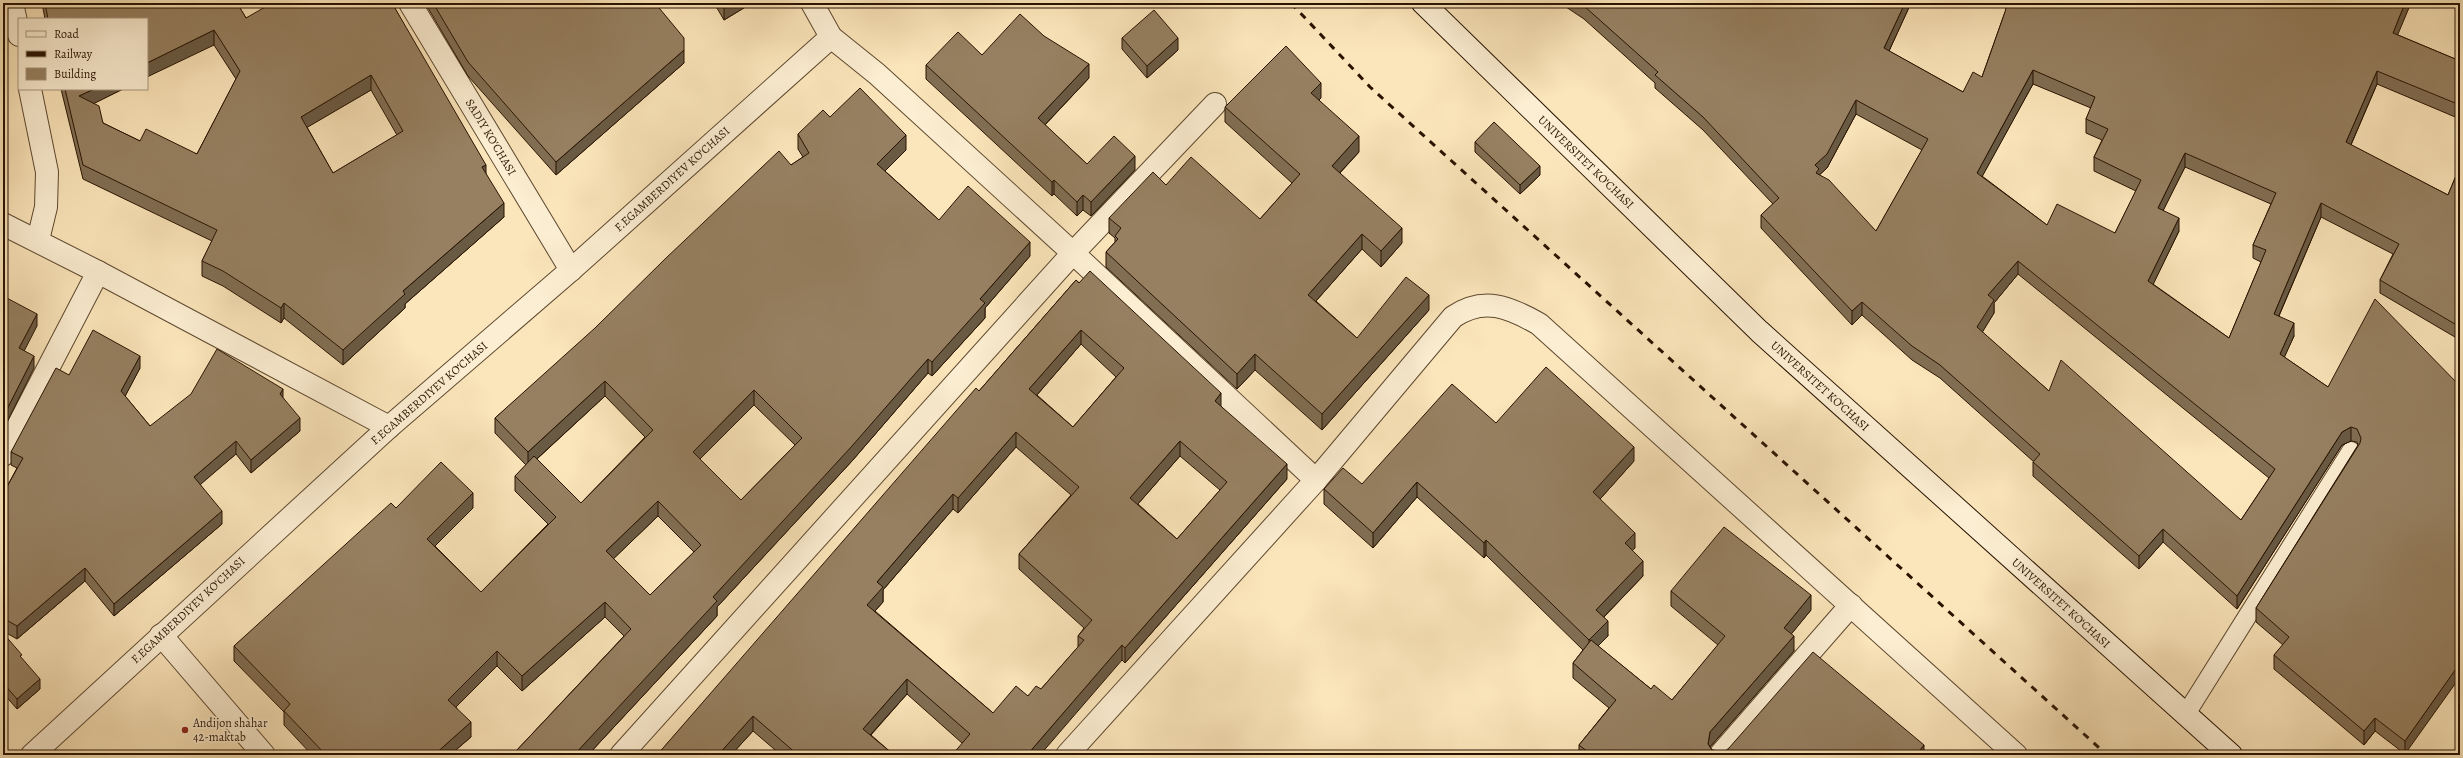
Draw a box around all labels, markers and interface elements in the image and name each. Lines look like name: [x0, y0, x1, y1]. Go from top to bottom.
legend: [18, 18, 148, 90]
text: Road: [54, 26, 80, 42]
text: Railway: [54, 46, 93, 62]
text: Building: [54, 66, 96, 82]
street label: SADIY KO'CHASI: [462, 96, 520, 178]
street label: UNIVERSITET KО‘CHASI: [1535, 112, 1637, 212]
street label: F.EGAMBERDIYEV KО‘CHASI: [611, 123, 733, 235]
street label: UNIVERSITET KО‘CHASI: [1767, 337, 1873, 435]
street label: F.EGAMBERDIYEV KО‘CHASI: [367, 338, 491, 448]
street label: F.EGAMBERDIYEV KО‘CHASI: [128, 553, 248, 667]
street label: UNIVERSITET KО‘CHASI: [2008, 554, 2114, 652]
place label: Andijon shahar 42-maktab: [192, 715, 268, 745]
marker: Andijon shahar 42-maktab: [180, 725, 190, 735]

